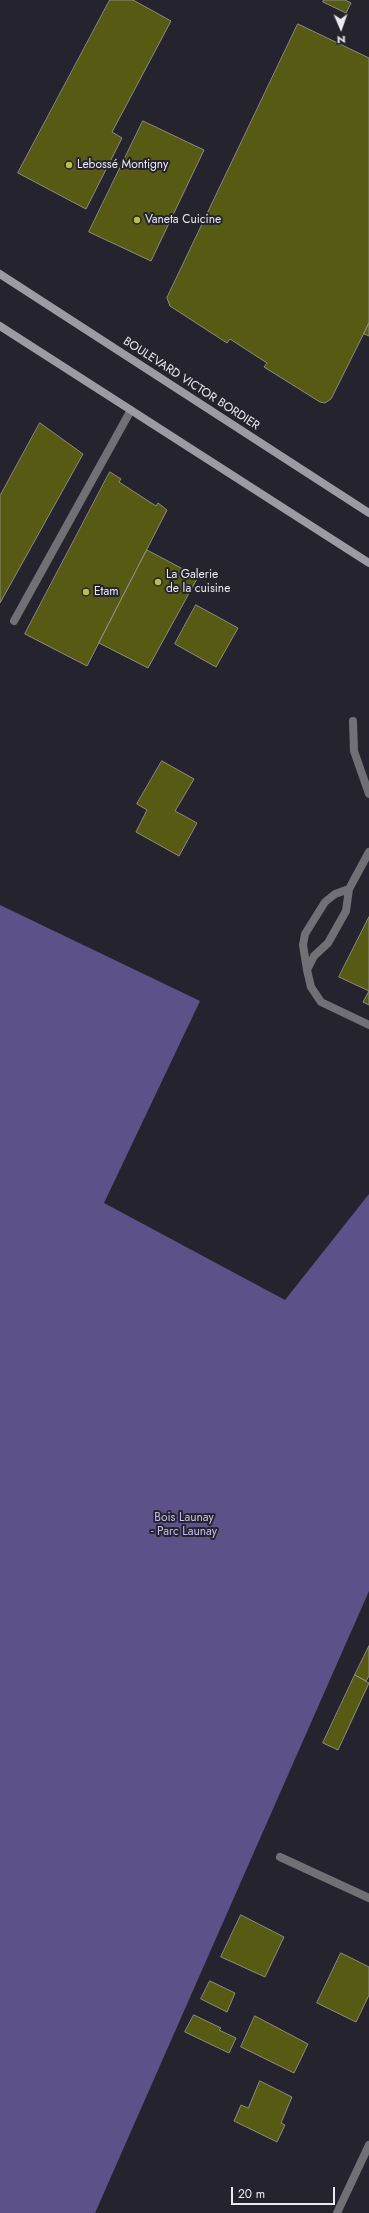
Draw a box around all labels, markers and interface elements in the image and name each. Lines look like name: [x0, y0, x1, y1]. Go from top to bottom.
north arrow: [321, 8, 361, 48]
text: N: [337, 32, 346, 48]
place label: Lebossé Montigny: [77, 158, 168, 172]
marker: Lebossé Montigny: [64, 160, 74, 170]
place label: Vaneta Cuicine: [145, 213, 221, 227]
marker: Vaneta Cuicine: [132, 215, 142, 225]
street label: BOULEVARD VICTOR BORDIER: [120, 334, 262, 434]
place label: La Galerie de la cuisine: [166, 568, 230, 596]
marker: La Galerie de la cuisine: [153, 577, 163, 587]
place label: Etam: [94, 585, 119, 599]
marker: Etam: [81, 587, 91, 597]
park label: Bois Launay - Parc Launay: [151, 1511, 217, 1539]
scale bar: [233, 2179, 337, 2205]
text: 20 m: [238, 2185, 265, 2203]

